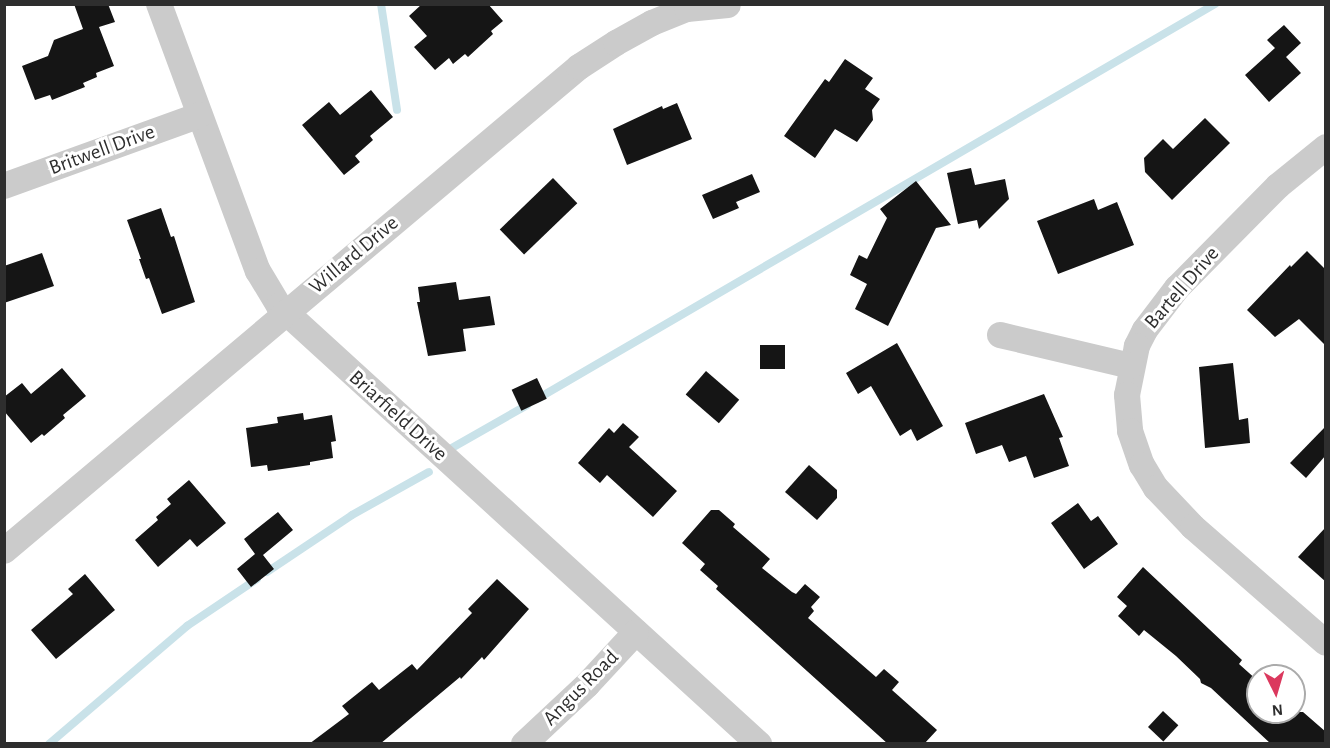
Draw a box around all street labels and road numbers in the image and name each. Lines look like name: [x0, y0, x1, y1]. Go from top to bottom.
street label: Britwell Drive: [46, 119, 158, 181]
street label: Willard Drive: [304, 210, 404, 300]
street label: Bartell Drive: [1139, 242, 1225, 334]
street label: Briarfield Drive: [344, 365, 452, 467]
street label: Angus Road: [538, 645, 624, 731]

